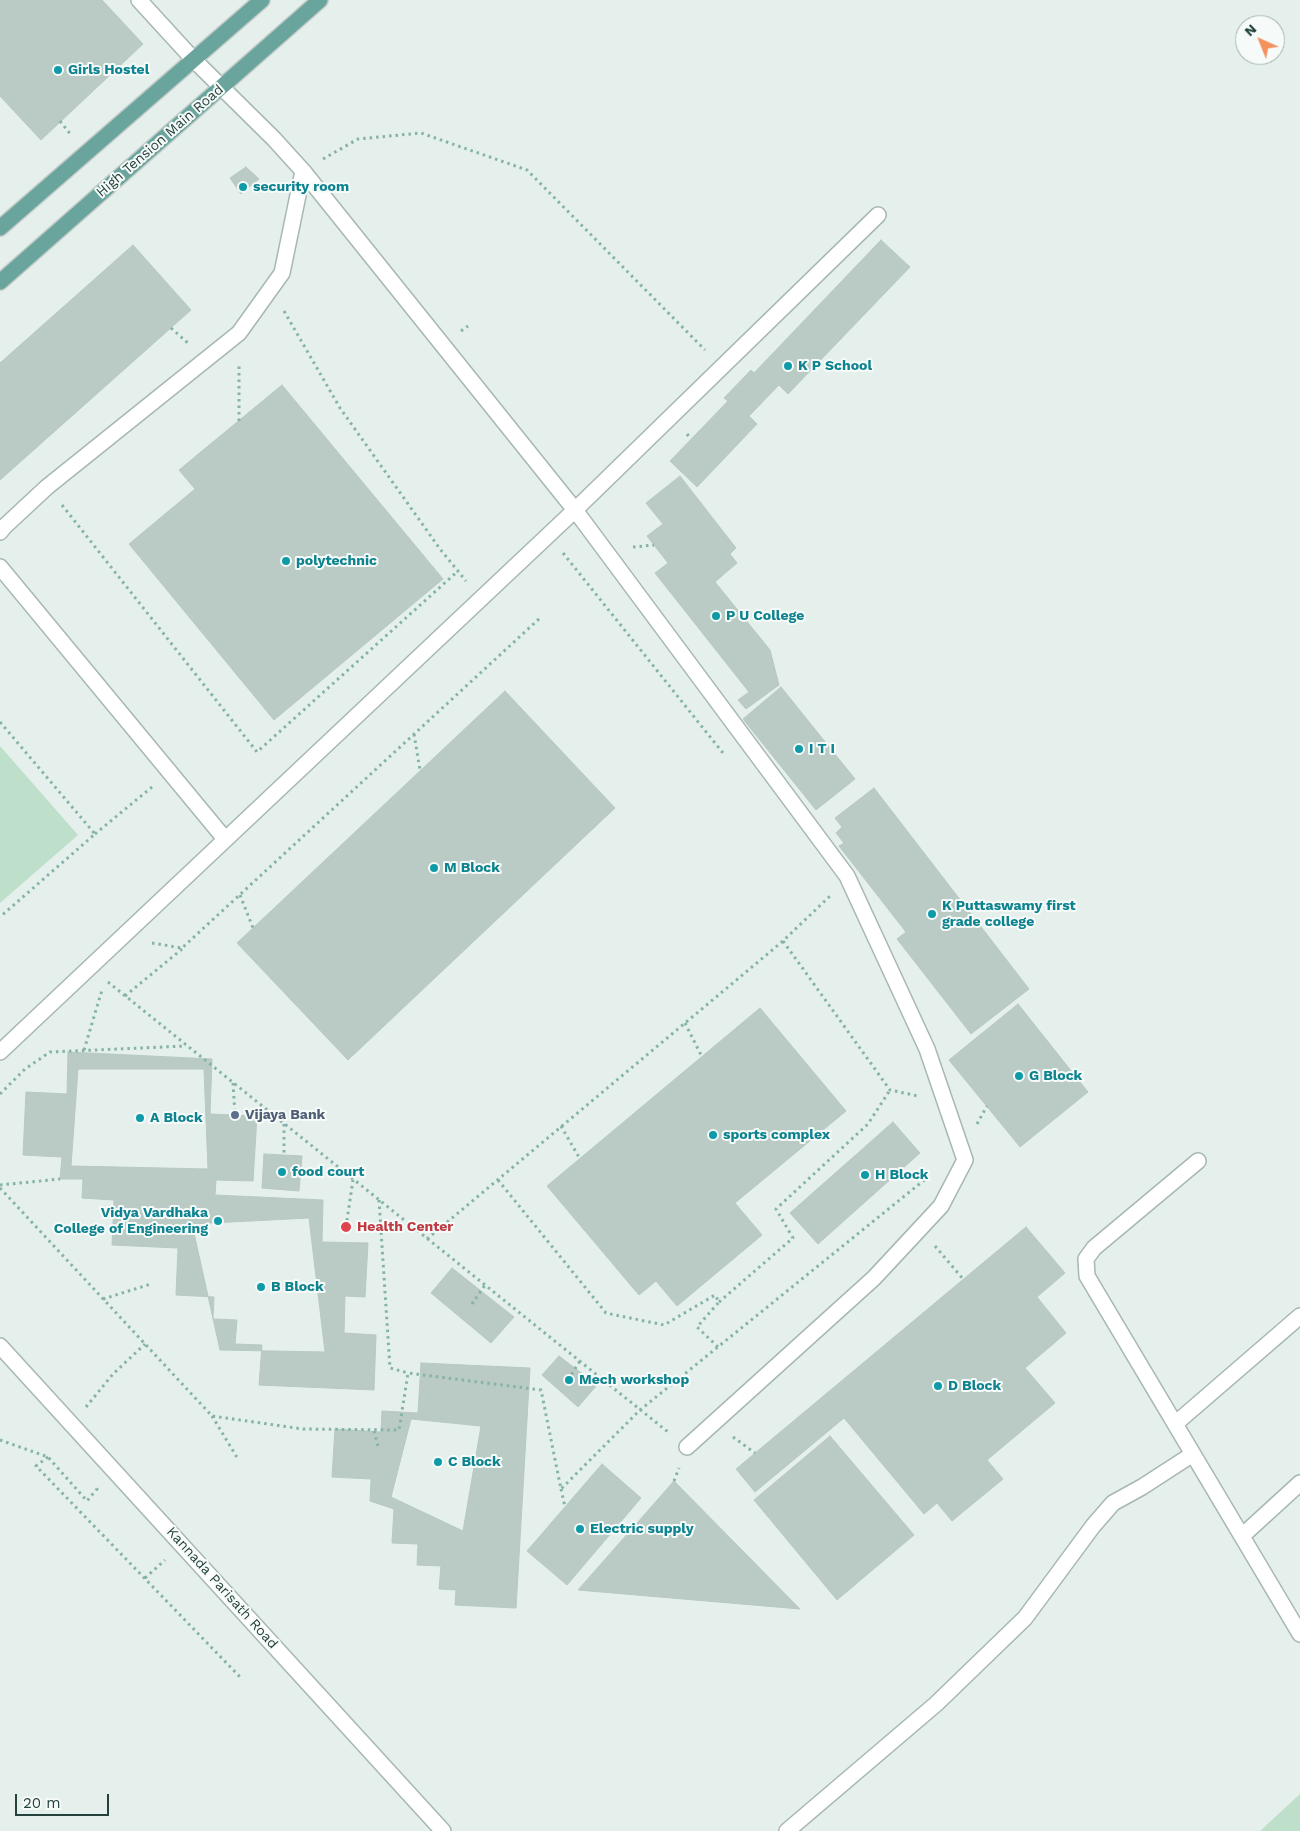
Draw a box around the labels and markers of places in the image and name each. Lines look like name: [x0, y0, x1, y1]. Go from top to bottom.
place label: Girls Hostel: [68, 62, 149, 78]
marker: Girls Hostel: [52, 64, 64, 76]
place label: security room: [253, 179, 349, 195]
marker: security room: [237, 181, 249, 193]
place label: K P School: [798, 358, 872, 374]
marker: K P School: [782, 360, 794, 372]
place label: polytechnic: [296, 553, 377, 569]
marker: polytechnic: [280, 555, 292, 567]
place label: P U College: [726, 608, 804, 624]
marker: P U College: [710, 610, 722, 622]
place label: I T I: [809, 741, 835, 757]
marker: I T I: [793, 743, 805, 755]
place label: M Block: [444, 860, 500, 876]
marker: M Block: [428, 862, 440, 874]
place label: K Puttaswamy first grade college: [942, 898, 1076, 930]
marker: K Puttaswamy first grade college: [926, 908, 938, 920]
place label: G Block: [1029, 1068, 1082, 1084]
marker: G Block: [1013, 1070, 1025, 1082]
place label: Vijaya Bank: [245, 1107, 325, 1123]
marker: Vijaya Bank: [229, 1109, 241, 1121]
place label: A Block: [150, 1110, 203, 1126]
marker: A Block: [134, 1112, 146, 1124]
place label: sports complex: [723, 1127, 830, 1143]
marker: sports complex: [707, 1129, 719, 1141]
place label: food court: [292, 1164, 364, 1180]
marker: food court: [276, 1166, 288, 1178]
place label: H Block: [875, 1167, 929, 1183]
marker: H Block: [859, 1169, 871, 1181]
place label: Vidya Vardhaka College of Engineering: [54, 1205, 208, 1238]
marker: Vidya Vardhaka College of Engineering: [212, 1215, 224, 1227]
place label: Health Center: [357, 1219, 453, 1235]
marker: Health Center: [339, 1220, 353, 1234]
place label: B Block: [271, 1279, 324, 1295]
marker: B Block: [255, 1281, 267, 1293]
place label: Mech workshop: [579, 1372, 689, 1388]
marker: Mech workshop: [563, 1374, 575, 1386]
place label: D Block: [948, 1378, 1001, 1394]
marker: D Block: [932, 1380, 944, 1392]
place label: C Block: [448, 1454, 501, 1470]
marker: C Block: [432, 1456, 444, 1468]
place label: Electric supply: [590, 1521, 694, 1537]
marker: Electric supply: [574, 1523, 586, 1535]

